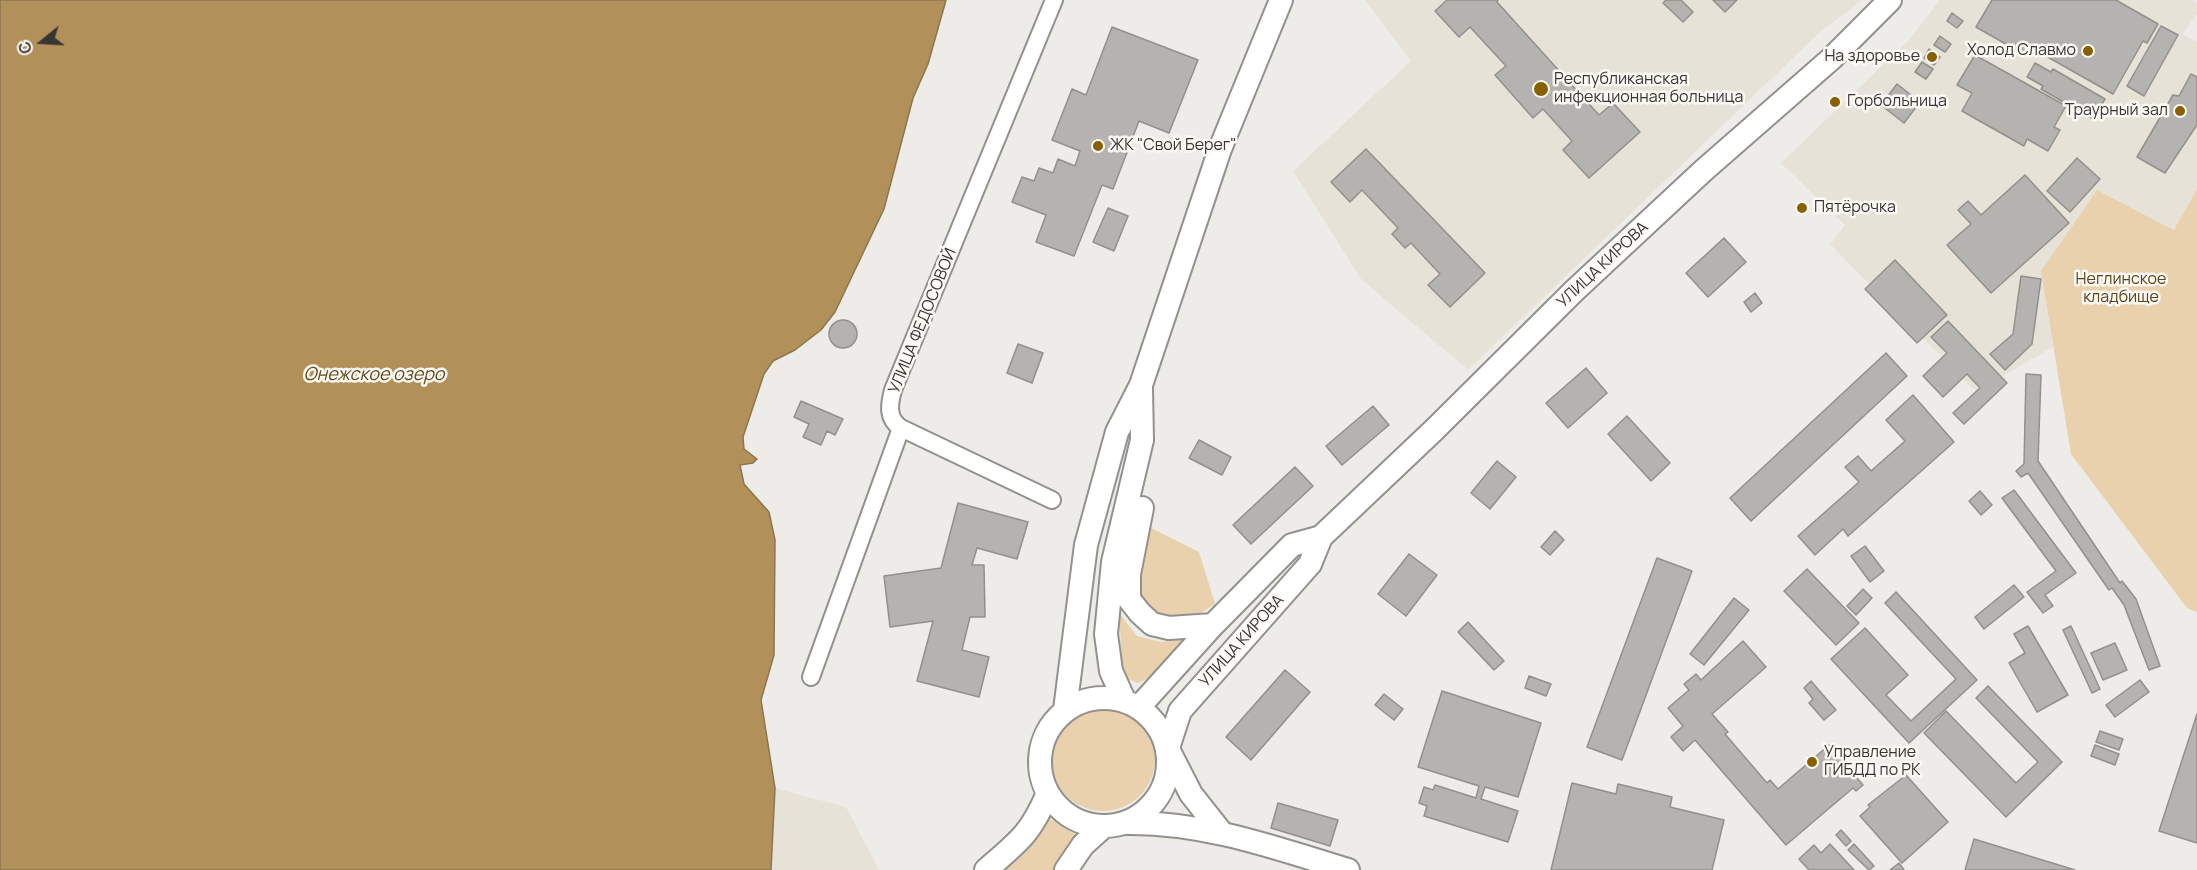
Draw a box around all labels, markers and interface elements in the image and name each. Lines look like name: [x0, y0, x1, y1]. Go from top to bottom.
north arrow: [12, 12, 72, 72]
text: С: [13, 39, 37, 57]
place label: Холод Славмо: [1967, 41, 2076, 61]
marker: Холод Славмо: [2081, 44, 2095, 58]
place label: На здоровье: [1824, 47, 1920, 67]
marker: На здоровье: [1925, 50, 1939, 64]
place label: Республиканская инфекционная больница: [1554, 70, 1743, 108]
marker: Республиканская инфекционная больница: [1532, 80, 1550, 98]
place label: Горбольница: [1847, 92, 1947, 112]
marker: Горбольница: [1828, 95, 1842, 109]
place label: Траурный зал: [2065, 101, 2168, 121]
marker: Траурный зал: [2173, 104, 2187, 118]
place label: ЖК "Свой Берег": [1110, 136, 1237, 156]
marker: ЖК "Свой Берег": [1091, 139, 1105, 153]
place label: Пятёрочка: [1814, 198, 1896, 218]
marker: Пятёрочка: [1795, 201, 1809, 215]
street label: УЛИЦА КИРОВА: [1554, 218, 1652, 312]
street label: УЛИЦА ФЕДОСОВОЙ: [885, 246, 961, 396]
park label: Неглинское кладбище: [2076, 270, 2166, 308]
water label: Онежское озеро: [304, 364, 444, 386]
street label: УЛИЦА КИРОВА: [1196, 591, 1288, 691]
place label: Управление ГИБДД по РК: [1824, 743, 1921, 781]
marker: Управление ГИБДД по РК: [1805, 755, 1819, 769]

